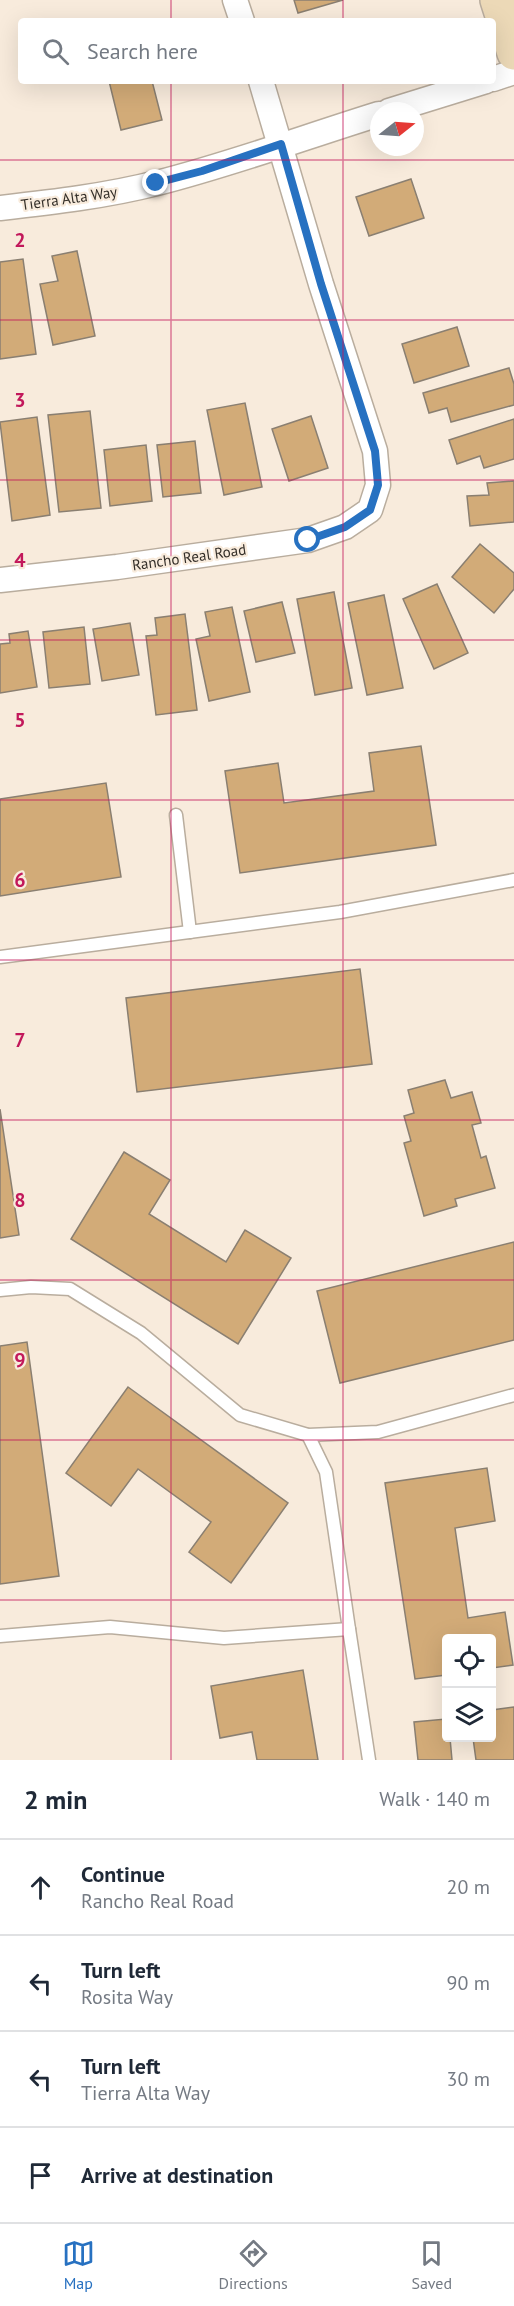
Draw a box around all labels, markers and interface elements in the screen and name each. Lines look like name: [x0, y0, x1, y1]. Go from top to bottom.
search box: [18, 18, 496, 84]
icon: search: [39, 35, 72, 68]
text: Search here: [87, 37, 198, 65]
north arrow: [370, 102, 424, 156]
route end: [142, 169, 168, 195]
street label: Tierra Alta Way: [20, 182, 118, 214]
text: 2: [14, 227, 26, 253]
text: 3: [14, 387, 26, 413]
route start: [294, 526, 320, 552]
street label: Rancho Real Road: [131, 540, 247, 574]
text: 4: [14, 547, 26, 573]
text: 5: [14, 707, 26, 733]
text: 6: [14, 867, 26, 893]
text: 7: [14, 1027, 26, 1053]
text: 8: [14, 1187, 26, 1213]
text: 9: [14, 1347, 26, 1373]
map controls: [442, 1634, 496, 1742]
button: locate: [442, 1634, 496, 1688]
button: layers: [442, 1688, 496, 1742]
text: 2 min: [24, 1783, 87, 1816]
text: Walk · 140 m: [379, 1786, 490, 1812]
text: Continue: [81, 1860, 165, 1888]
icon: ahead: [24, 1871, 57, 1904]
text: 20 m: [447, 1874, 490, 1900]
text: Rancho Real Road: [81, 1888, 234, 1914]
text: Turn left: [81, 1956, 161, 1984]
icon: left: [24, 1967, 57, 2000]
text: 90 m: [447, 1970, 490, 1996]
text: Rosita Way: [81, 1984, 173, 2010]
text: Turn left: [81, 2052, 161, 2080]
icon: left: [24, 2063, 57, 2096]
text: 30 m: [447, 2066, 490, 2092]
text: Tierra Alta Way: [81, 2080, 210, 2106]
icon: arrive: [24, 2159, 57, 2192]
text: Arrive at destination: [81, 2161, 273, 2189]
tab: Map: [62, 2237, 95, 2293]
tab: Directions: [219, 2237, 288, 2293]
tab: Saved: [411, 2237, 452, 2293]

